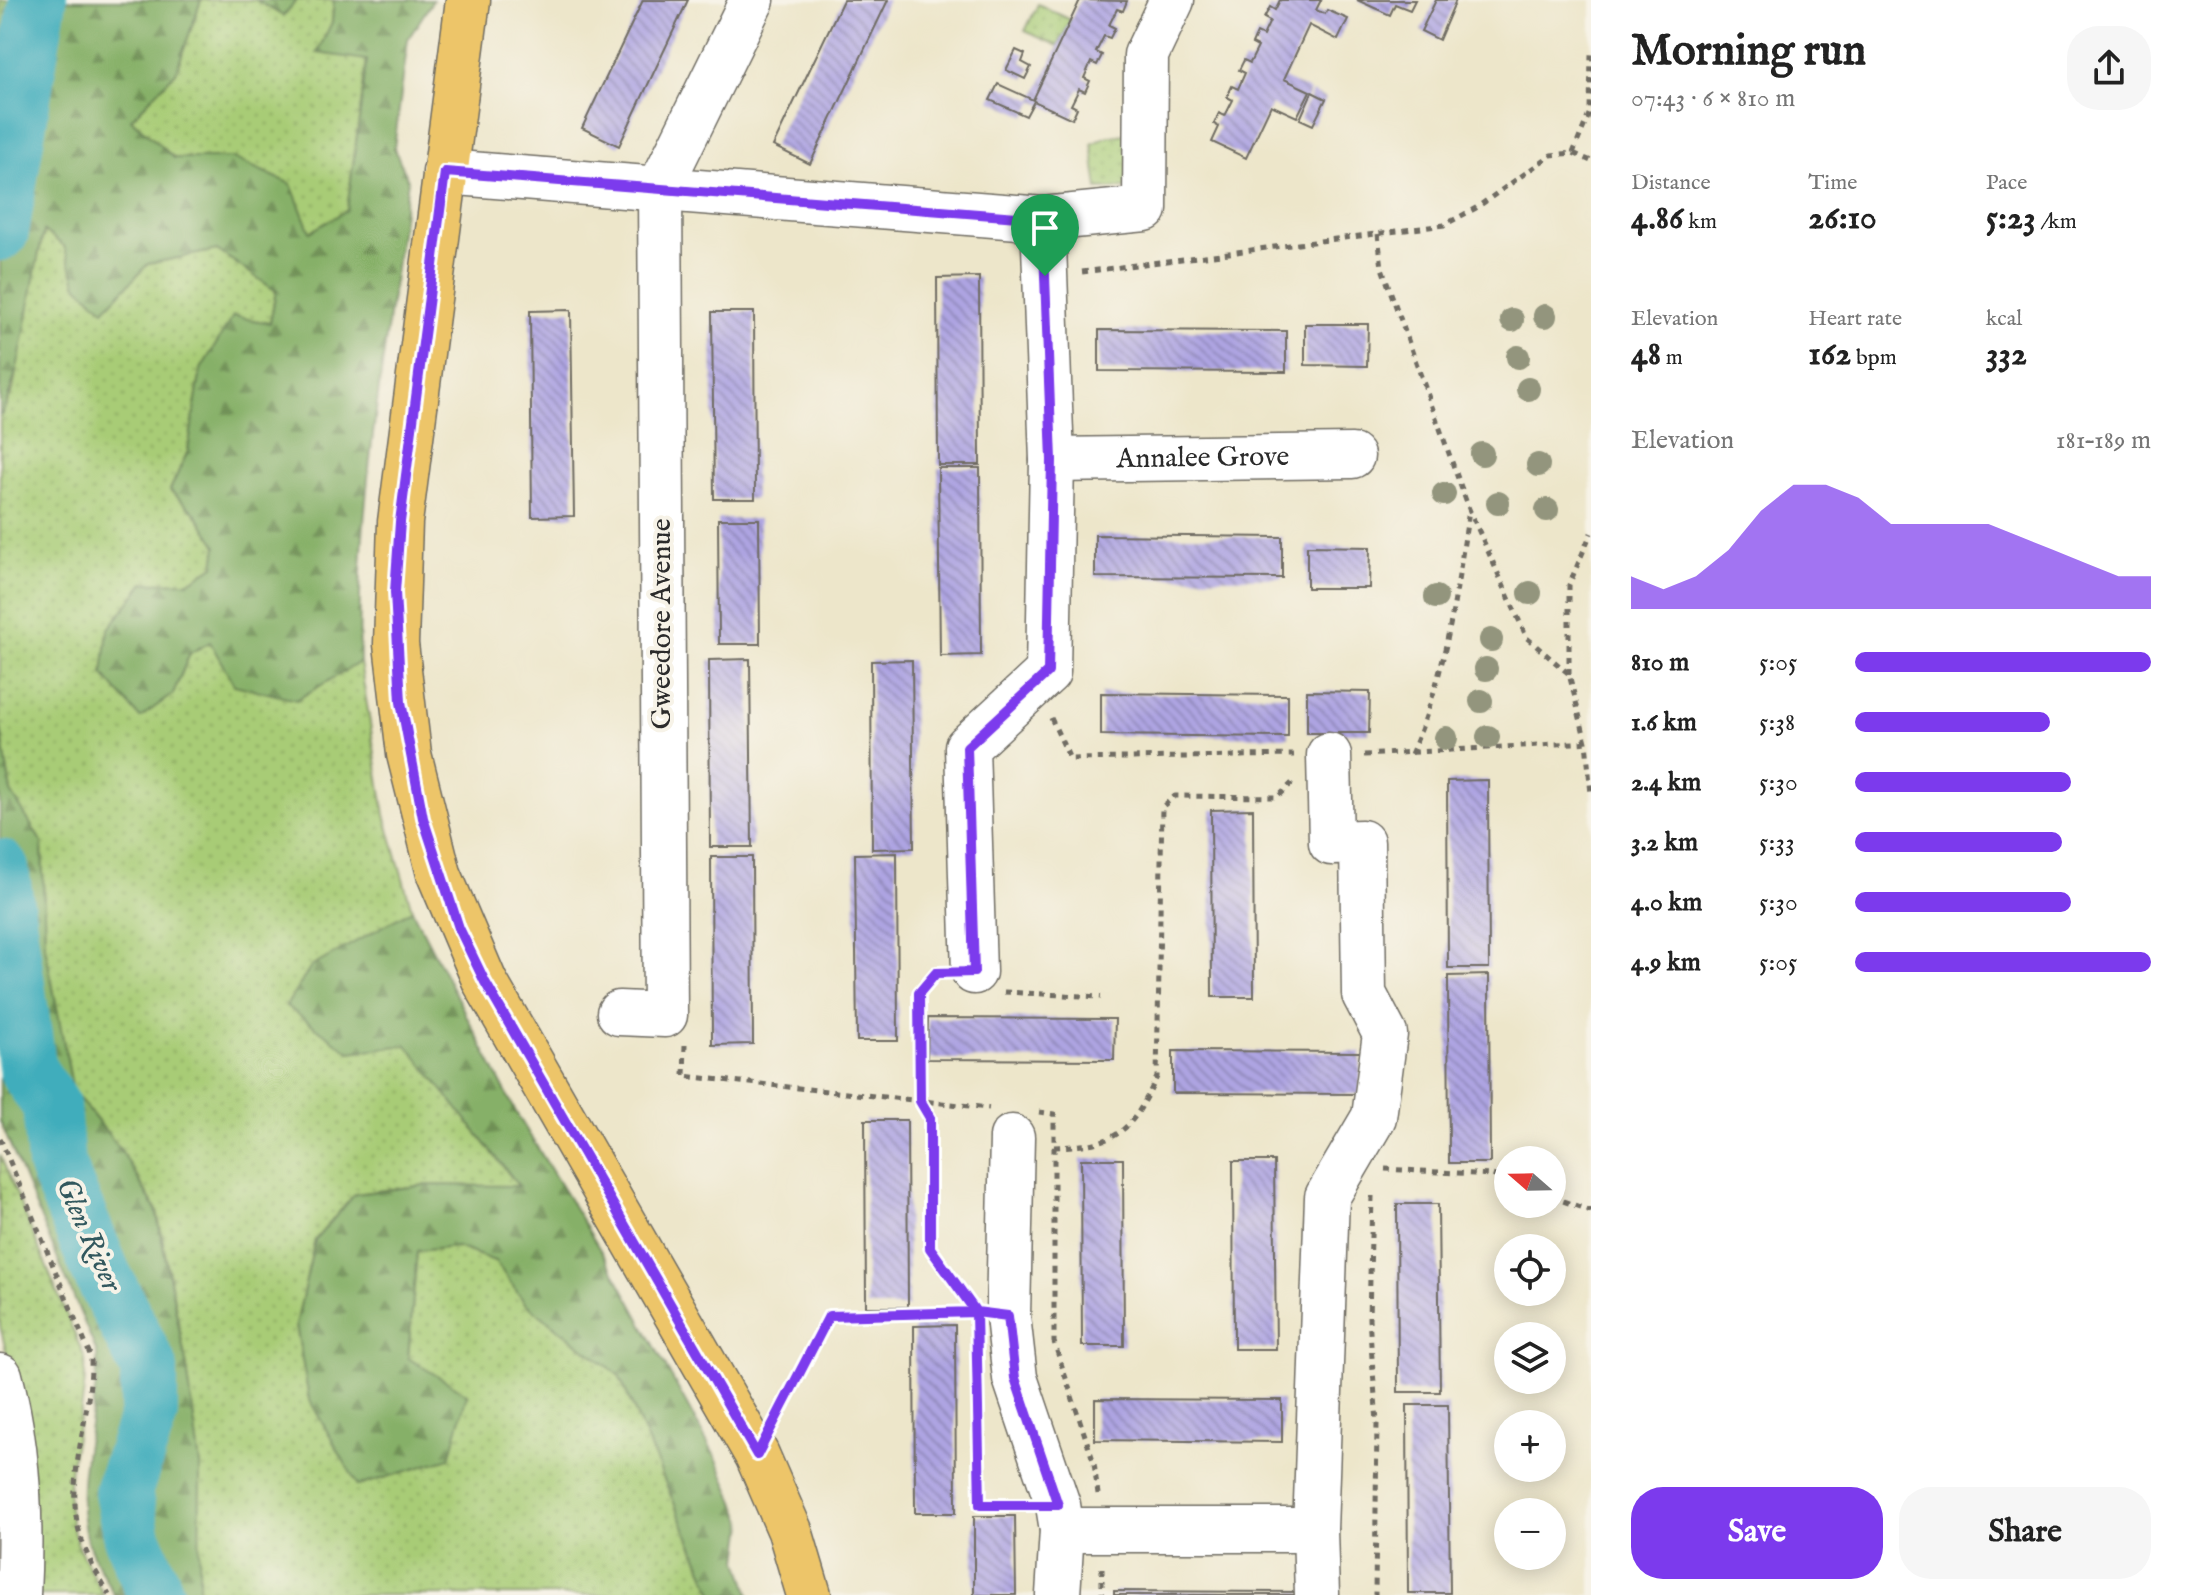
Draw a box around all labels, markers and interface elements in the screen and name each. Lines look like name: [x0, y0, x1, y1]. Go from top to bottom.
text: Morning run: [1631, 24, 1866, 80]
button: share: [2067, 26, 2151, 110]
text: 07:43 · 6 × 810 m: [1631, 82, 1795, 115]
text: Distance: [1631, 169, 1711, 197]
text: Time: [1808, 169, 1857, 197]
text: Pace: [1986, 169, 2027, 197]
pin: [1011, 194, 1079, 276]
text: 4.86: [1631, 197, 1683, 240]
text: 26:10: [1808, 197, 1877, 240]
text: 5:23: [1986, 197, 2036, 240]
icon: arrive: [1023, 206, 1067, 250]
text: km: [1683, 208, 1717, 236]
text: /km: [2036, 208, 2077, 236]
text: Elevation: [1631, 305, 1718, 333]
text: Heart rate: [1808, 305, 1902, 333]
text: kcal: [1986, 305, 2022, 333]
text: 48: [1631, 333, 1661, 376]
text: 162: [1808, 333, 1851, 376]
text: 332: [1986, 333, 2027, 376]
text: m: [1661, 344, 1683, 372]
text: bpm: [1851, 344, 1897, 372]
text: Elevation: [1631, 424, 1734, 457]
text: 181–189 m: [2056, 424, 2151, 457]
street label: Annalee Grove: [1115, 439, 1290, 477]
street label: Gweedore Avenue: [645, 518, 680, 730]
text: 810 m: [1631, 646, 1689, 679]
text: 5:05: [1759, 646, 1797, 679]
text: 1.6 km: [1631, 706, 1697, 739]
text: 5:38: [1759, 706, 1795, 739]
text: 2.4 km: [1631, 766, 1701, 799]
text: 5:30: [1759, 766, 1798, 799]
text: 3.2 km: [1631, 826, 1698, 859]
text: 5:33: [1759, 826, 1795, 859]
text: 4.0 km: [1631, 886, 1702, 919]
text: 5:30: [1759, 886, 1798, 919]
text: 4.9 km: [1631, 946, 1701, 979]
text: 5:05: [1759, 946, 1797, 979]
north arrow: [1494, 1146, 1566, 1218]
map controls: [1494, 1146, 1566, 1570]
water label: Glen River: [46, 1172, 131, 1299]
button: locate: [1494, 1234, 1566, 1306]
button: layers: [1494, 1322, 1566, 1394]
button: +: [1494, 1410, 1566, 1482]
button: Save: [1631, 1487, 1883, 1579]
button: Share: [1899, 1487, 2151, 1579]
button: −: [1494, 1498, 1566, 1570]

